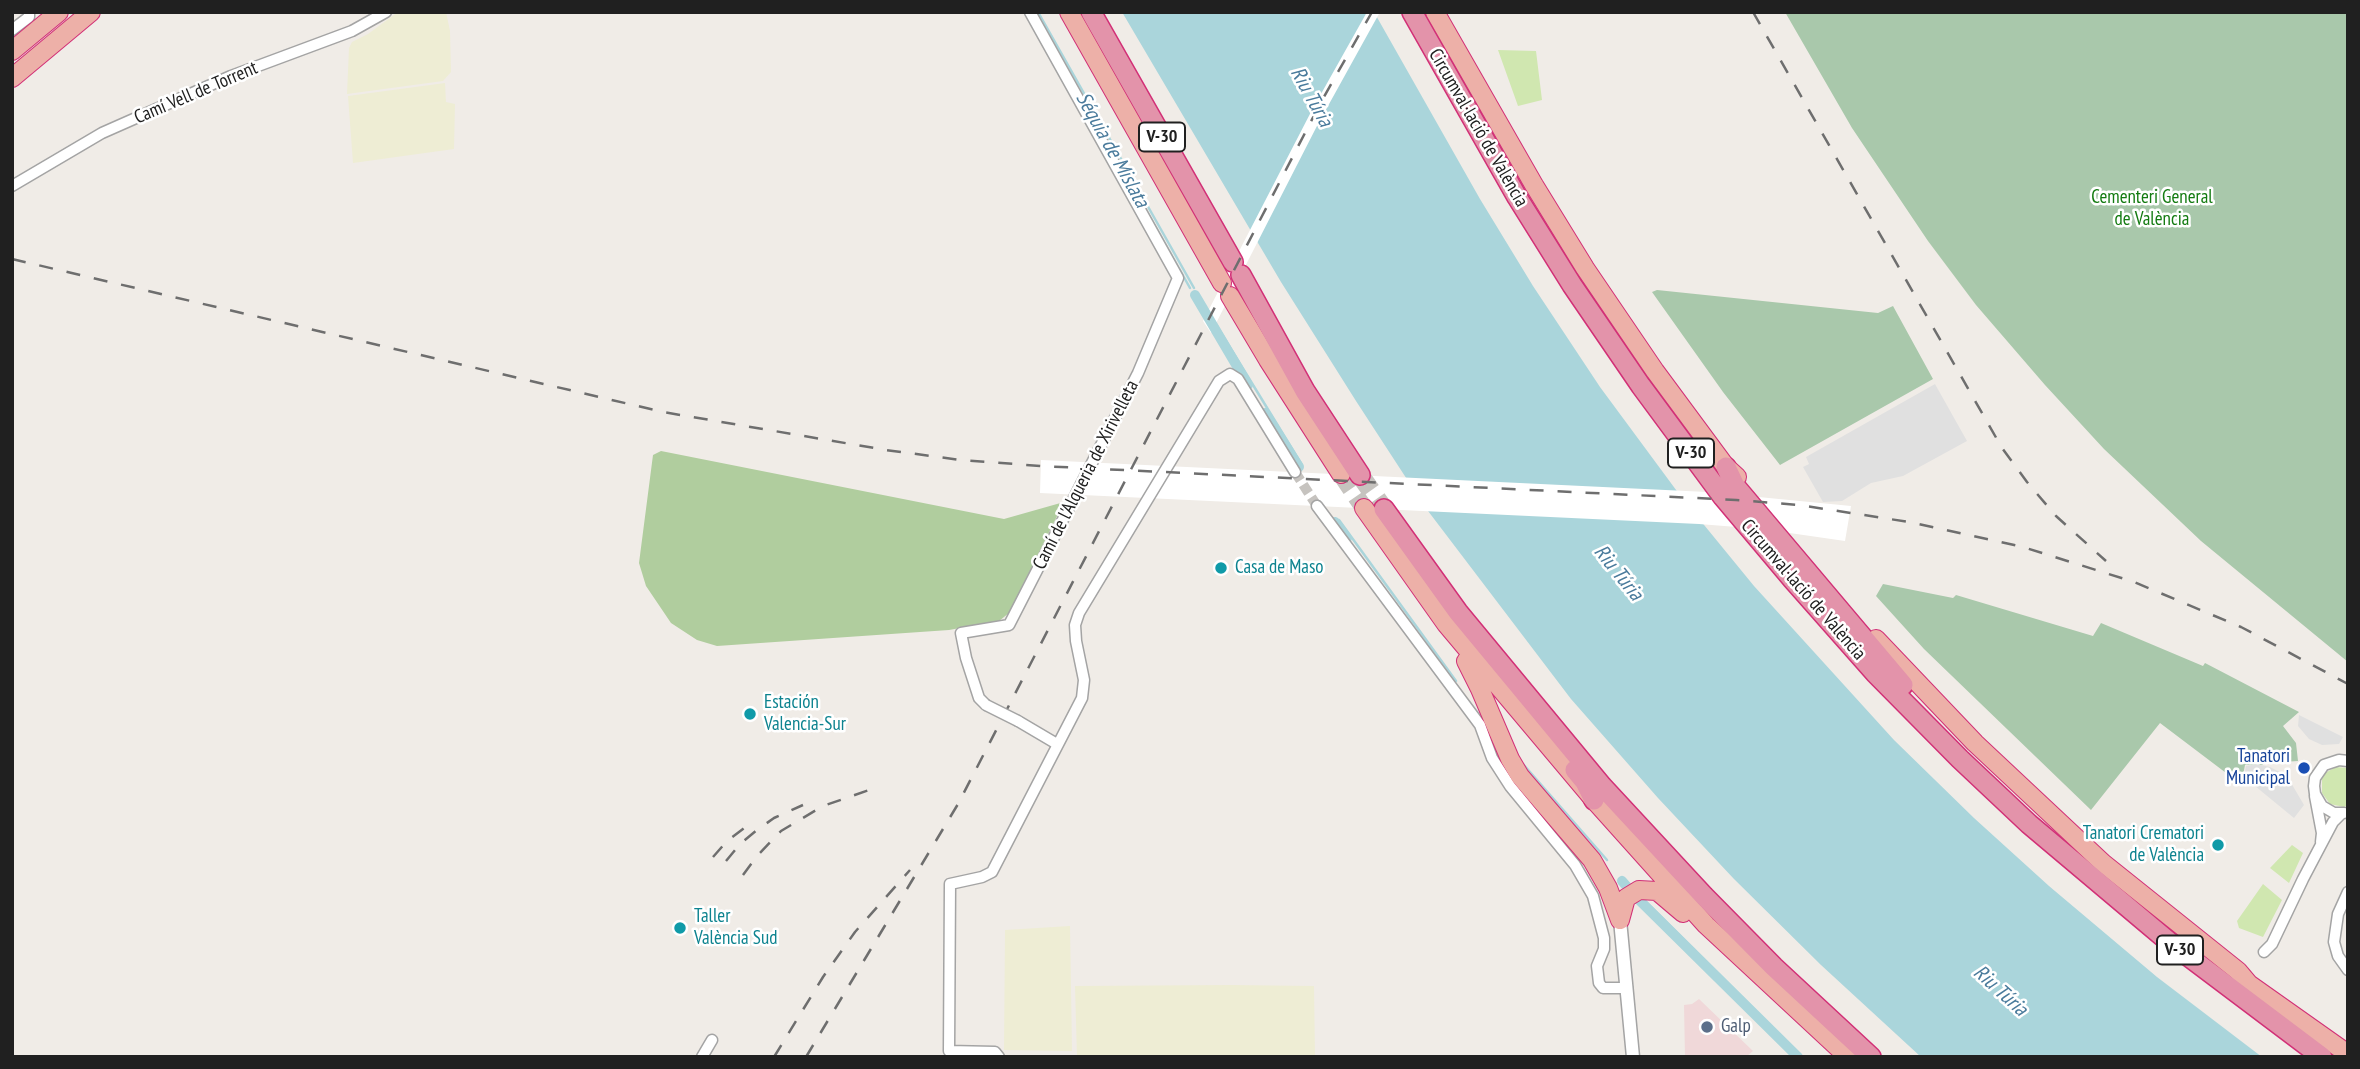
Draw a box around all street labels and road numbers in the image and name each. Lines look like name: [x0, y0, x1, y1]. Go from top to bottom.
street label: Circumval·lació de València: [1423, 45, 1533, 211]
street label: Camí Vell de Torrent: [131, 57, 261, 129]
road number: V-30: [1139, 122, 1185, 152]
street label: Camí de l'Alqueria de Xirivelleta: [1028, 377, 1144, 573]
road number: V-30: [1668, 438, 1714, 467]
street label: Circumval·lació de València: [1736, 515, 1870, 665]
road number: V-30: [2157, 936, 2203, 965]

